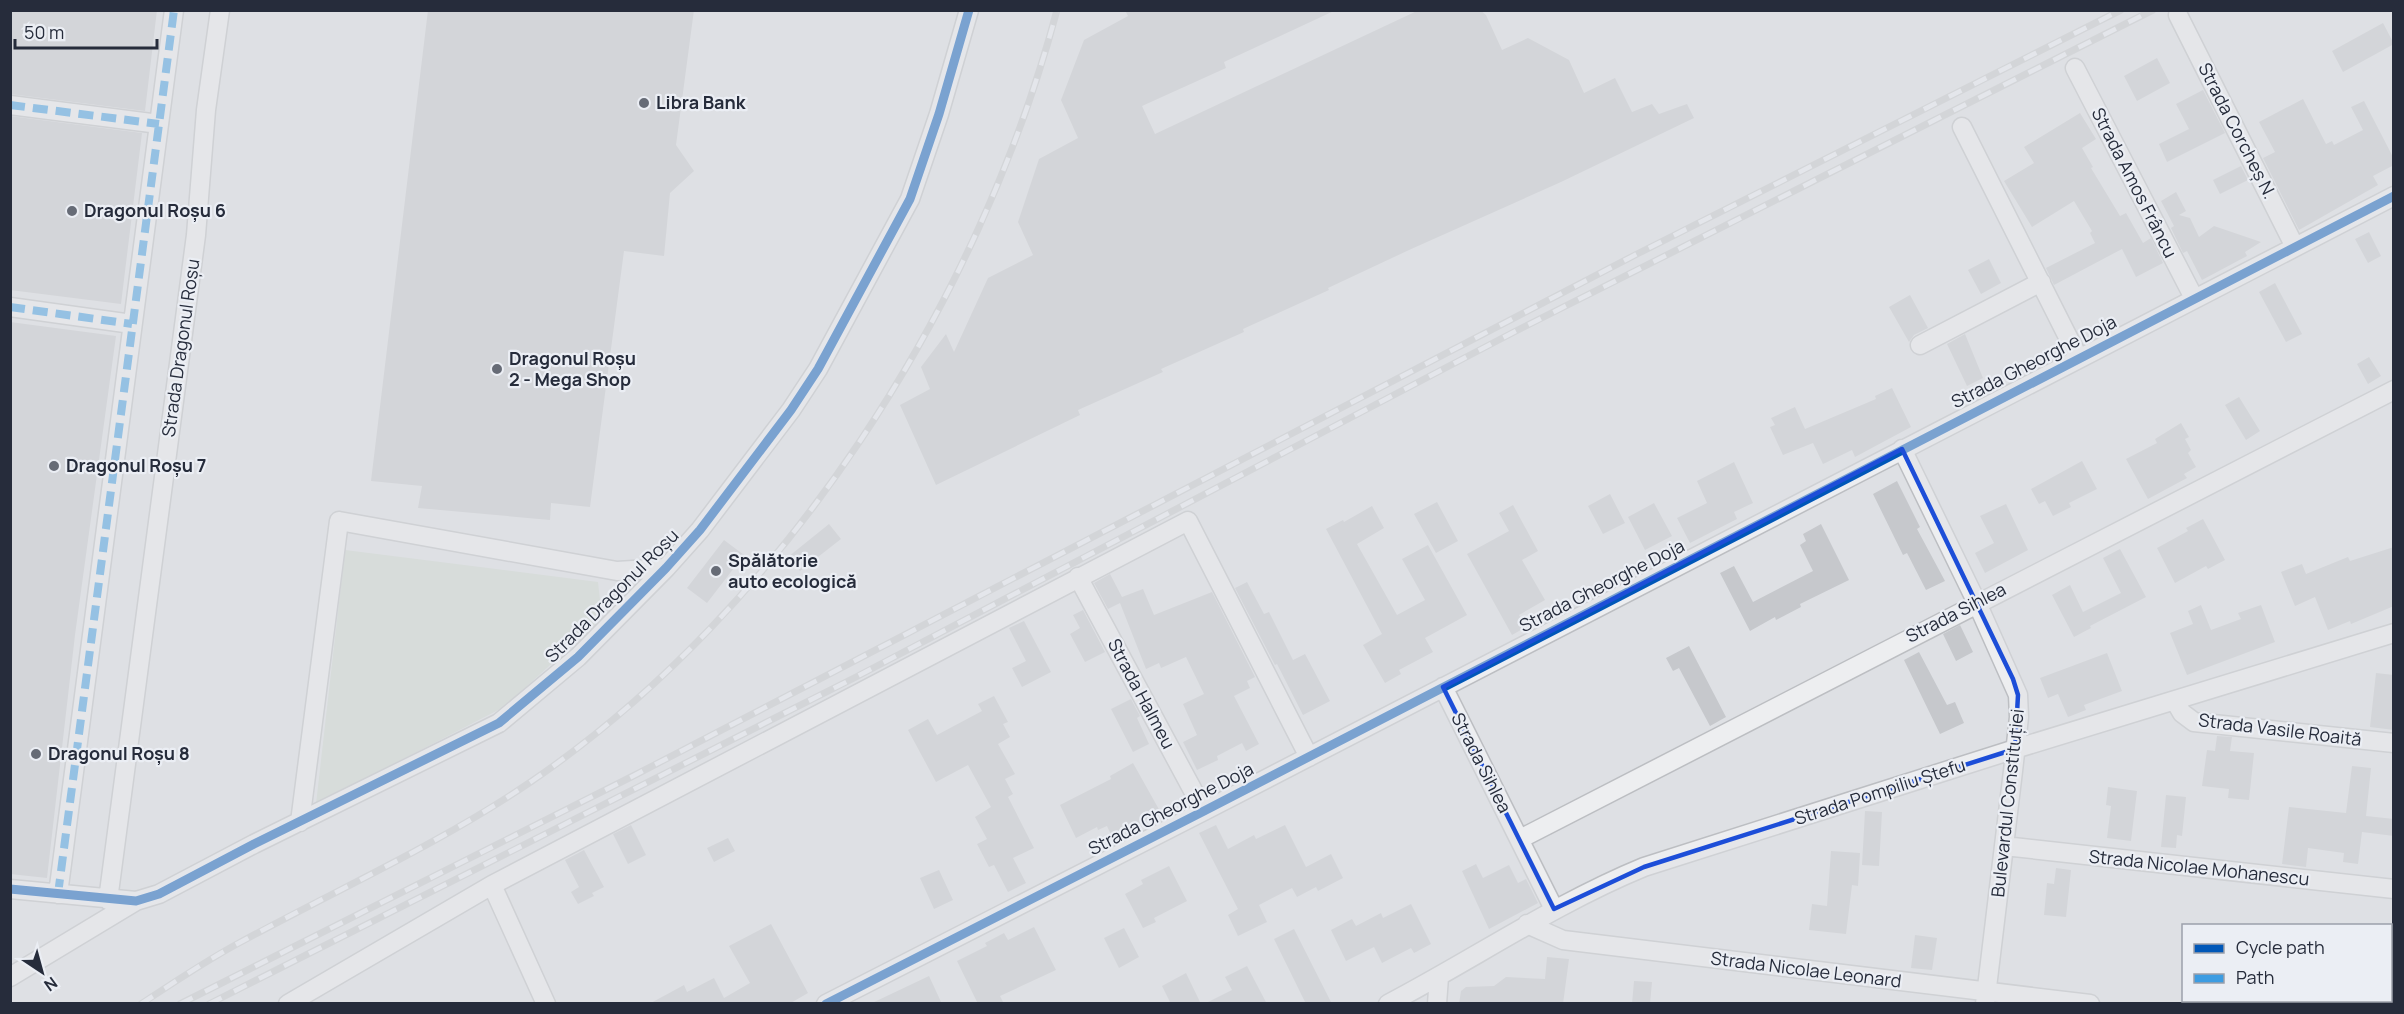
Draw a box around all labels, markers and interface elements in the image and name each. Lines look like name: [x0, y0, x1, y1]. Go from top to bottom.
scale bar: [15, 12, 158, 50]
text: 50 m: [24, 20, 64, 44]
street label: Strada Corcheș N.: [2193, 58, 2283, 203]
place label: Libra Bank: [656, 90, 747, 114]
marker: Libra Bank: [637, 96, 651, 110]
street label: Strada Amos Frâncu: [2087, 103, 2183, 262]
place label: Dragonul Roșu 6: [84, 198, 226, 222]
marker: Dragonul Roșu 6: [65, 204, 79, 218]
street label: Strada Dragonul Roșu: [156, 257, 204, 438]
street label: Strada Gheorghe Doja: [1947, 309, 2120, 413]
place label: Dragonul Roșu 2 - Mega Shop: [509, 346, 636, 391]
marker: Dragonul Roșu 2 - Mega Shop: [490, 362, 504, 376]
place label: Dragonul Roșu 7: [66, 453, 206, 477]
marker: Dragonul Roșu 7: [47, 459, 61, 473]
street label: Strada Dragonul Roșu: [539, 523, 683, 667]
street label: Strada Gheorghe Doja: [1515, 533, 1688, 637]
place label: Spălătorie auto ecologică: [728, 548, 857, 593]
marker: Spălătorie auto ecologică: [709, 564, 723, 578]
street label: Strada Sihlea: [1901, 577, 2010, 648]
street label: Strada Halmeu: [1103, 634, 1181, 753]
street label: Strada Vasile Roaită: [2197, 707, 2363, 751]
street label: Strada Sihlea: [1446, 708, 1517, 817]
street label: Bulevardul Constituției: [1985, 708, 2029, 898]
place label: Dragonul Roșu 8: [48, 741, 190, 765]
marker: Dragonul Roșu 8: [29, 747, 43, 761]
street label: Strada Pompiliu Ștefu: [1791, 752, 1968, 830]
street label: Strada Gheorghe Doja: [1084, 756, 1257, 860]
street label: Strada Nicolae Mohanescu: [2088, 843, 2311, 891]
legend: [2182, 924, 2392, 1002]
text: Cycle path: [2236, 935, 2325, 959]
north arrow: [12, 942, 72, 1002]
street label: Strada Nicolae Leonard: [1709, 945, 1903, 993]
text: Path: [2236, 965, 2274, 989]
text: N: [40, 972, 62, 996]

